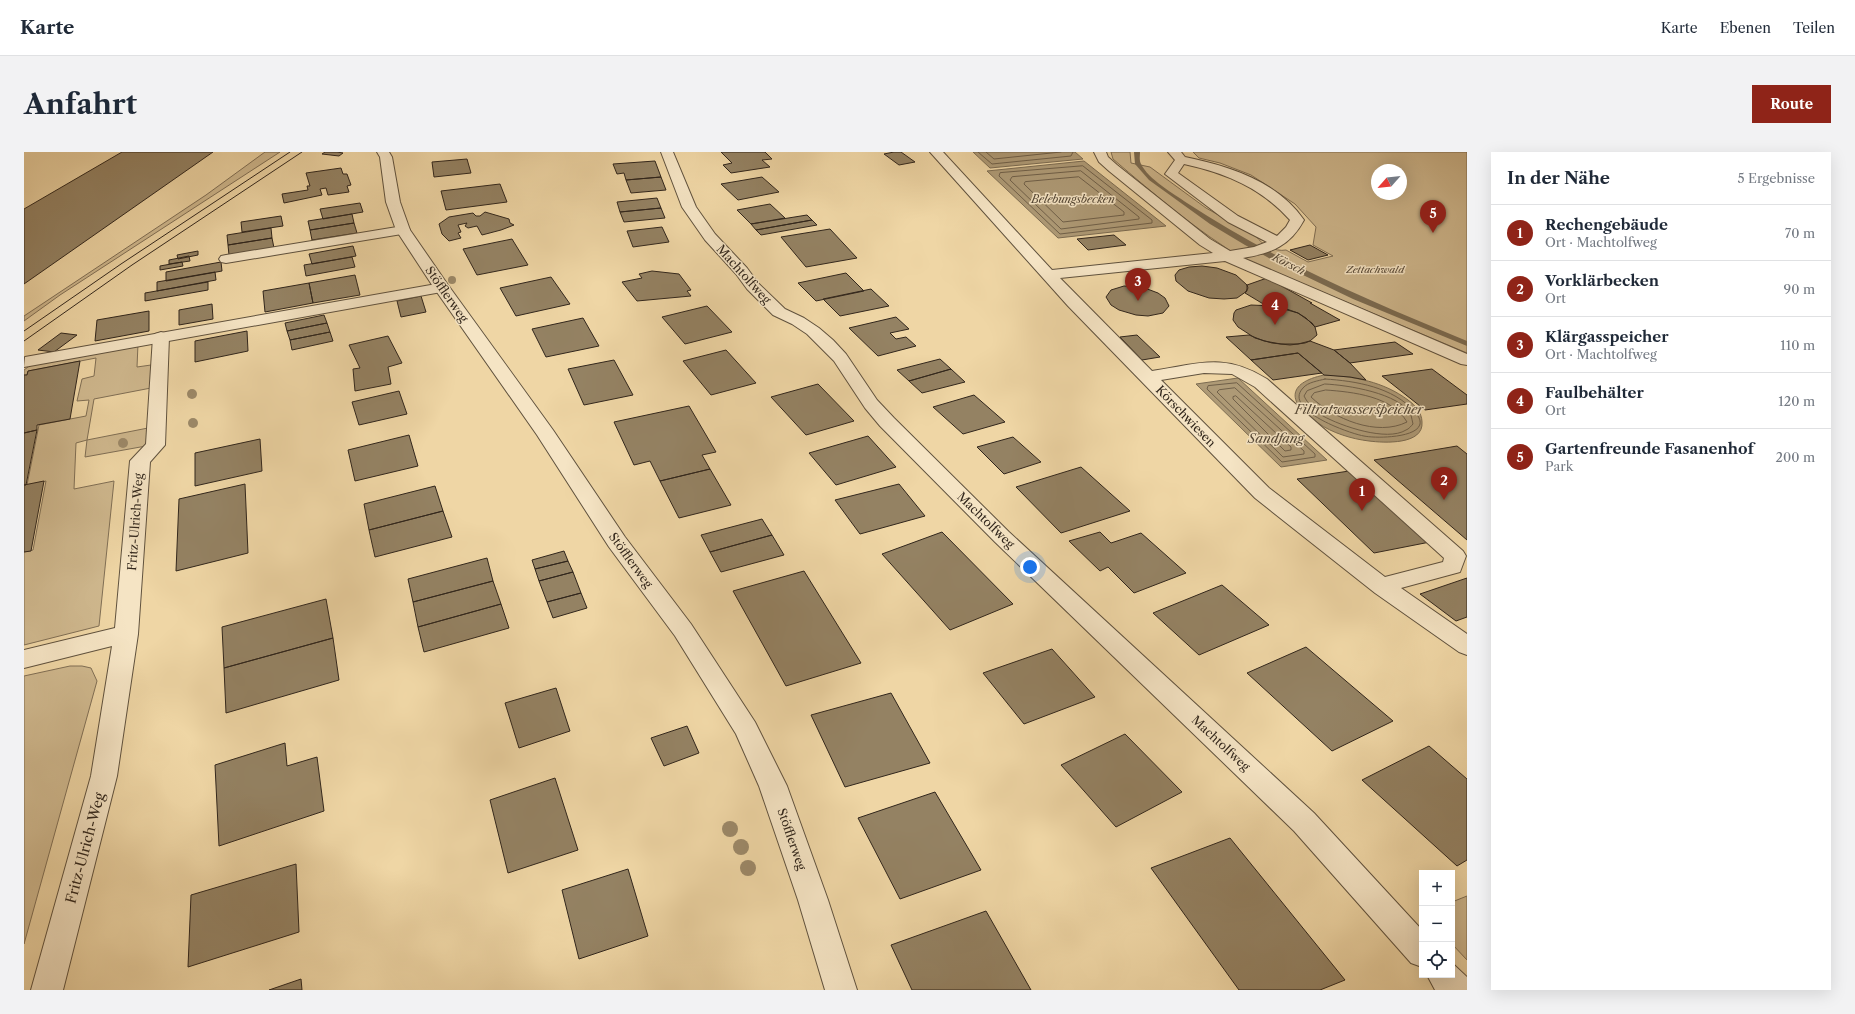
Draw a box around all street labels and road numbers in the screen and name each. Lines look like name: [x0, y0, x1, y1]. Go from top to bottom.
street label: Machtolfweg: [714, 241, 775, 307]
street label: Stöfflerweg: [422, 263, 472, 325]
street label: Körschwiesen: [1153, 382, 1219, 450]
street label: Fritz-Ulrich-Weg: [124, 472, 146, 571]
street label: Machtolfweg: [954, 489, 1018, 552]
street label: Stöfflerweg: [606, 529, 656, 591]
street label: Machtolfweg: [1189, 712, 1254, 774]
street label: Fritz-Ulrich-Weg: [62, 790, 109, 905]
street label: Stöfflerweg: [774, 806, 810, 873]

